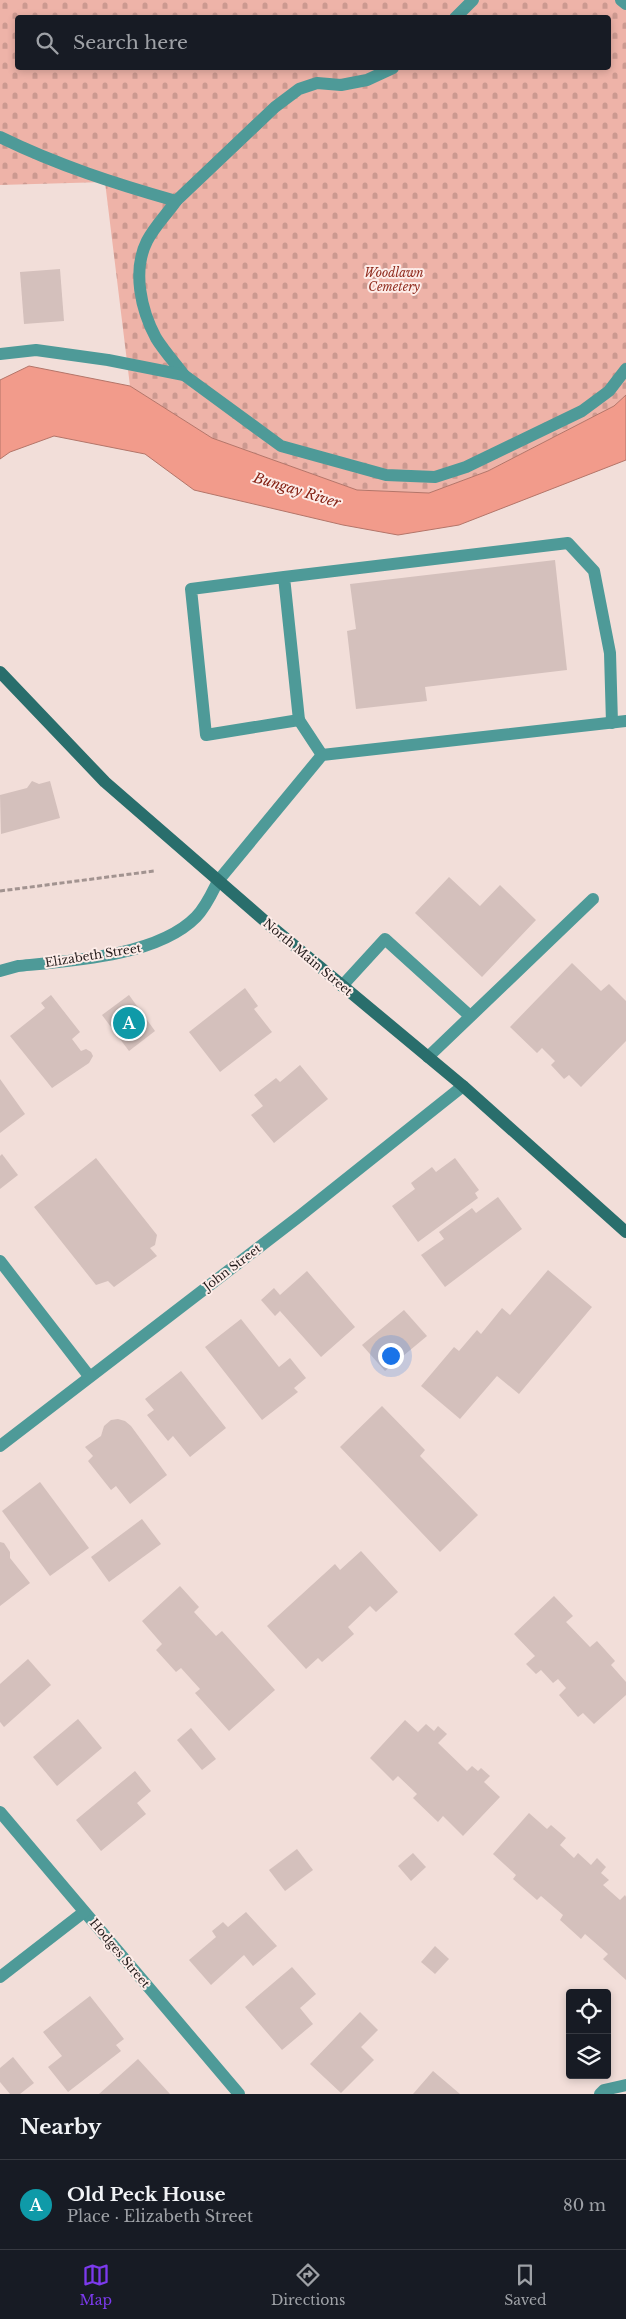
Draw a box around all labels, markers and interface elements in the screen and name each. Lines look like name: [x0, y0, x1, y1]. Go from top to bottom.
search box: [15, 15, 611, 70]
icon: search: [33, 29, 61, 57]
text: Search here: [73, 31, 188, 54]
park label: Woodlawn Cemetery: [364, 265, 424, 294]
water label: Bungay River: [250, 468, 343, 512]
street label: North Main Street: [260, 915, 356, 999]
street label: Elizabeth Street: [44, 940, 143, 970]
pin: A: [113, 1004, 145, 1042]
street label: John Street: [199, 1240, 264, 1295]
your location: [378, 1343, 404, 1369]
street label: Hodges Street: [87, 1915, 154, 1991]
map controls: [566, 1989, 611, 2079]
button: locate: [566, 1989, 611, 2034]
button: layers: [566, 2034, 611, 2079]
text: Nearby: [20, 2114, 101, 2140]
text: Old Peck House: [67, 2183, 226, 2206]
text: A: [30, 2195, 42, 2215]
text: 80 m: [563, 2195, 606, 2215]
text: Place · Elizabeth Street: [67, 2206, 253, 2226]
tab: Map: [79, 2261, 112, 2309]
tab: Directions: [271, 2261, 345, 2309]
tab: Saved: [504, 2261, 547, 2309]

